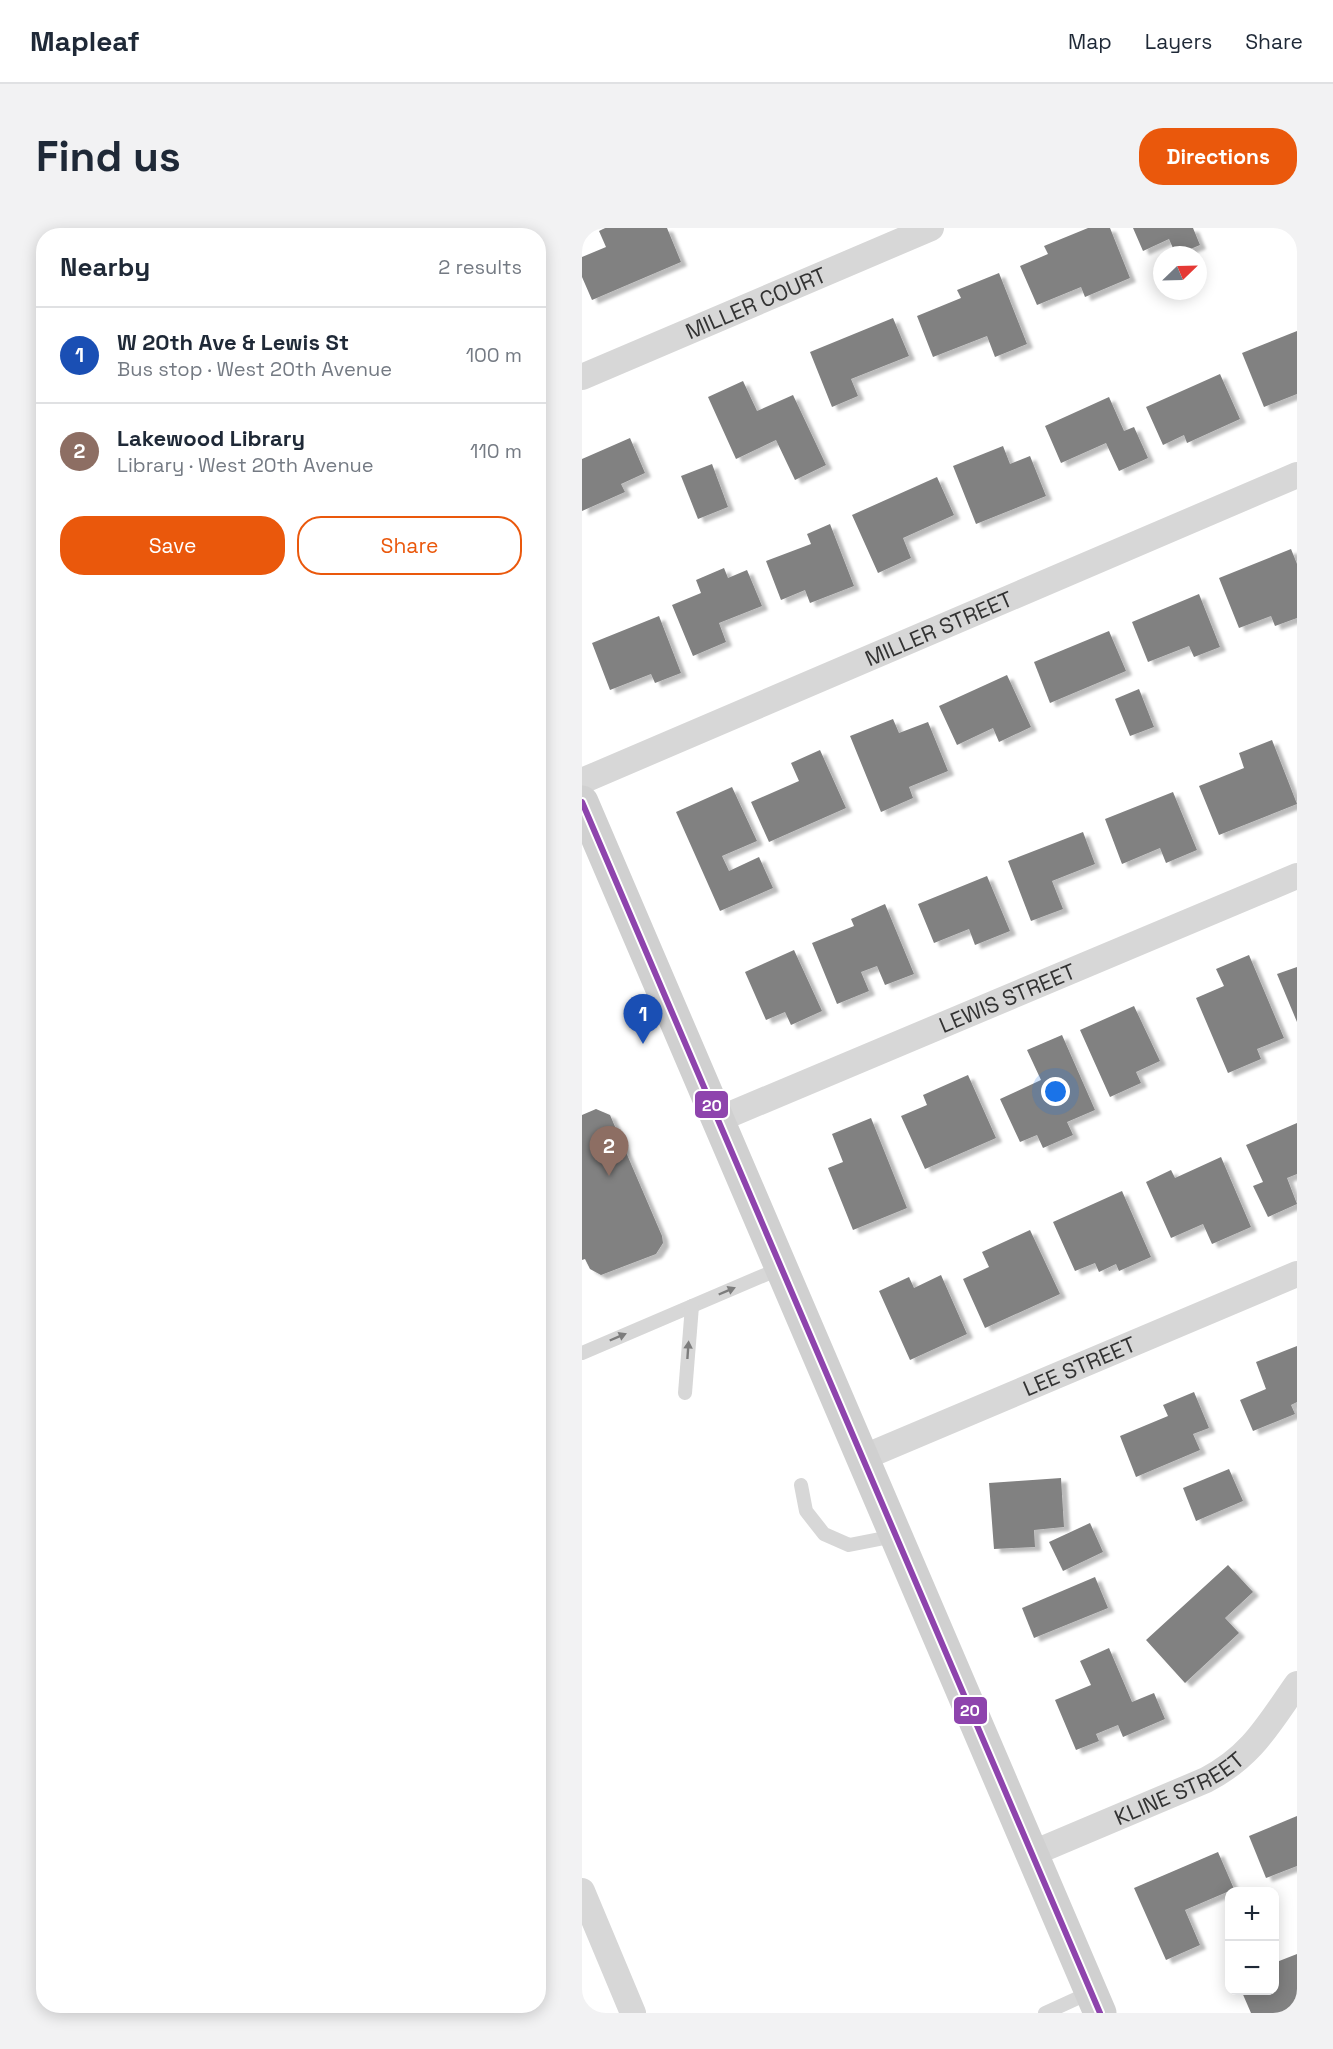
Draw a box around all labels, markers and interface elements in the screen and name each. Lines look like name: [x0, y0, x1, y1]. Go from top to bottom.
text: Mapleaf: [30, 23, 140, 59]
text: Map: [1068, 28, 1112, 55]
text: Layers: [1145, 28, 1212, 55]
text: Share: [1245, 28, 1303, 55]
button: Directions: [1139, 128, 1297, 185]
text: Find us: [36, 130, 181, 183]
north arrow: [1153, 246, 1207, 300]
text: Nearby: [60, 250, 150, 284]
text: 2 results: [438, 254, 522, 280]
street label: MILLER COURT: [681, 260, 831, 345]
text: W 20th Ave & Lewis St: [117, 328, 349, 356]
text: 1: [75, 342, 84, 368]
text: 100 m: [466, 342, 522, 368]
text: Bus stop · West 20th Avenue: [117, 356, 392, 382]
text: Lakewood Library: [117, 424, 305, 452]
text: 2: [74, 438, 85, 464]
text: 110 m: [470, 438, 522, 464]
text: Library · West 20th Avenue: [117, 452, 374, 478]
button: Save: [60, 516, 285, 575]
button: Share: [297, 516, 522, 575]
street label: MILLER STREET: [861, 584, 1017, 672]
street label: LEWIS STREET: [935, 957, 1080, 1039]
pin: 1: [624, 994, 662, 1044]
your location: [1041, 1077, 1070, 1106]
line badge: 20: [694, 1090, 729, 1119]
text: 20: [702, 1095, 722, 1116]
pin: 2: [590, 1126, 628, 1176]
one-way arrow: [719, 1286, 737, 1296]
street label: LEE STREET: [1019, 1330, 1140, 1402]
one-way arrow: [609, 1332, 627, 1341]
one-way arrow: [684, 1340, 693, 1359]
line badge: 20: [953, 1696, 988, 1725]
text: 20: [960, 1700, 980, 1721]
street label: KLINE STREET: [1110, 1745, 1250, 1831]
map controls: [1225, 1887, 1279, 1995]
button: +: [1225, 1887, 1279, 1941]
button: −: [1225, 1941, 1279, 1995]

